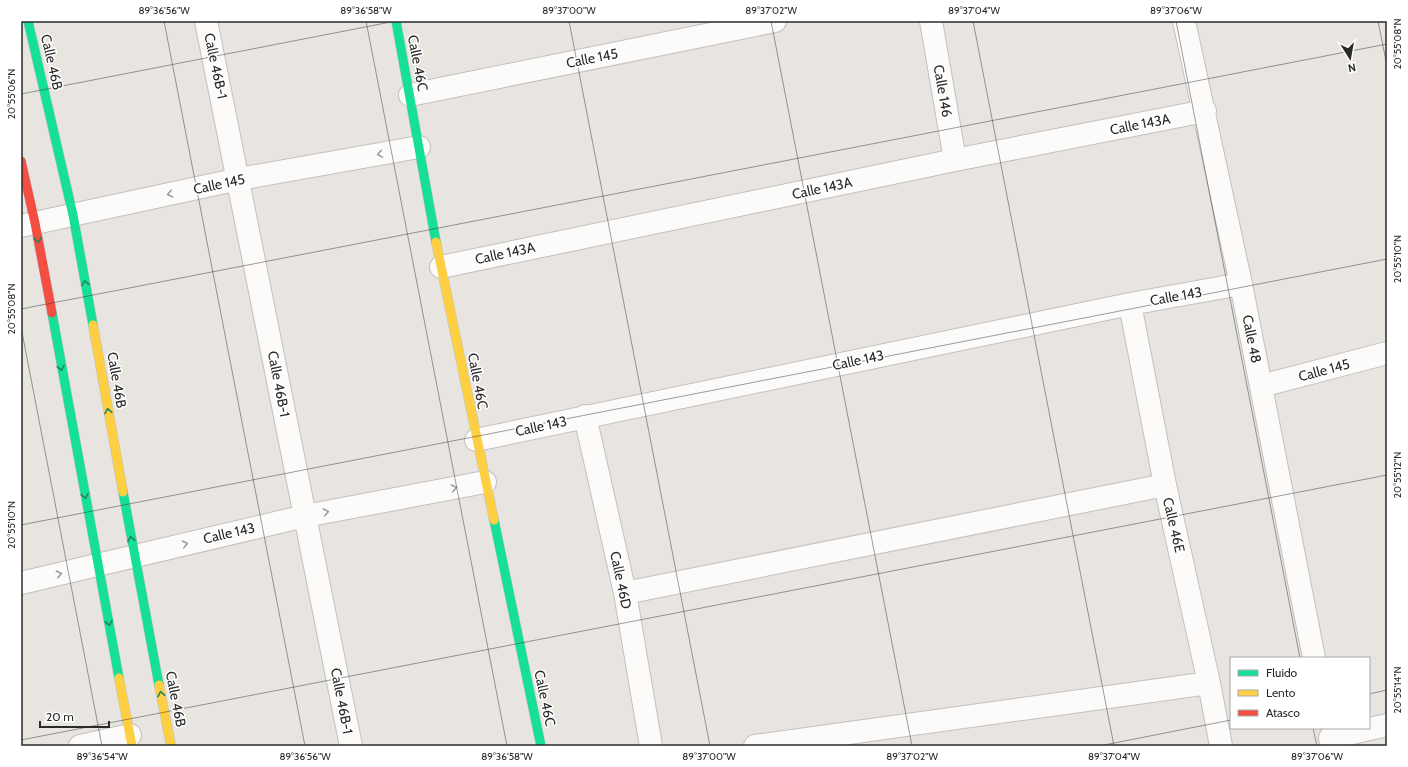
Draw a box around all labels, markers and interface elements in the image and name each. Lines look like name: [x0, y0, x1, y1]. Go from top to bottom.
text: 89°36'56"W: [138, 4, 190, 17]
text: 89°36'58"W: [340, 4, 392, 17]
text: 89°37'00"W: [542, 4, 596, 17]
text: 89°37'02"W: [745, 4, 797, 17]
text: 89°37'04"W: [948, 4, 1001, 17]
text: 89°37'06"W: [1150, 4, 1203, 17]
text: 20°55'08"N: [1391, 19, 1404, 69]
street label: Calle 46B-1: [200, 31, 232, 101]
street label: Calle 46B: [37, 32, 67, 92]
street label: Calle 46C: [404, 33, 432, 93]
north arrow: [1330, 38, 1370, 78]
street label: Calle 145: [565, 44, 619, 72]
text: N: [1347, 60, 1357, 75]
street label: Calle 146: [930, 63, 956, 119]
text: 20°55'06"N: [5, 69, 18, 119]
street label: Calle 143A: [1108, 109, 1172, 139]
one-way arrow: [377, 149, 383, 157]
street label: Calle 145: [191, 170, 247, 198]
street label: Calle 143A: [790, 173, 854, 203]
one-way arrow: [167, 189, 173, 197]
text: 20°55'10"N: [1391, 235, 1404, 283]
one-way arrow: [33, 237, 41, 243]
street label: Calle 143A: [473, 238, 537, 268]
one-way arrow: [81, 280, 90, 286]
street label: Calle 143: [1149, 283, 1203, 309]
text: 20°55'08"N: [5, 284, 18, 334]
street label: Calle 48: [1239, 313, 1265, 365]
street label: Calle 143: [830, 346, 886, 374]
street label: Calle 46B-1: [264, 349, 294, 419]
street label: Calle 46B: [103, 351, 131, 409]
street label: Calle 46C: [464, 351, 492, 411]
street label: Calle 145: [1296, 355, 1352, 385]
one-way arrow: [57, 365, 65, 371]
one-way arrow: [104, 408, 113, 414]
street label: Calle 143: [513, 412, 569, 440]
text: 20°55'12"N: [1391, 452, 1404, 498]
one-way arrow: [451, 484, 457, 493]
one-way arrow: [80, 492, 89, 499]
street label: Calle 46E: [1159, 496, 1189, 555]
text: 20°55'10"N: [5, 501, 18, 549]
one-way arrow: [323, 508, 329, 516]
street label: Calle 143: [201, 518, 257, 548]
one-way arrow: [127, 536, 136, 542]
one-way arrow: [182, 540, 189, 548]
street label: Calle 46D: [606, 550, 636, 610]
one-way arrow: [56, 571, 62, 579]
one-way arrow: [104, 620, 113, 626]
legend: [1230, 657, 1370, 729]
text: Fluido: [1266, 665, 1298, 680]
street label: Calle 46B-1: [327, 666, 357, 736]
text: 20°55'14"N: [1391, 667, 1404, 713]
street label: Calle 46C: [530, 668, 560, 728]
street label: Calle 46B: [162, 669, 190, 729]
text: Lento: [1266, 685, 1296, 700]
one-way arrow: [158, 691, 166, 697]
scale bar: [40, 703, 109, 729]
text: Atasco: [1266, 705, 1300, 720]
text: 20 m: [46, 709, 74, 724]
text: 89°36'54"W: [76, 750, 128, 763]
text: 89°36'56"W: [279, 750, 331, 763]
text: 89°36'58"W: [481, 750, 533, 763]
text: 89°37'00"W: [682, 750, 736, 763]
text: 89°37'02"W: [886, 750, 938, 763]
text: 89°37'04"W: [1088, 750, 1141, 763]
text: 89°37'06"W: [1291, 750, 1344, 763]

